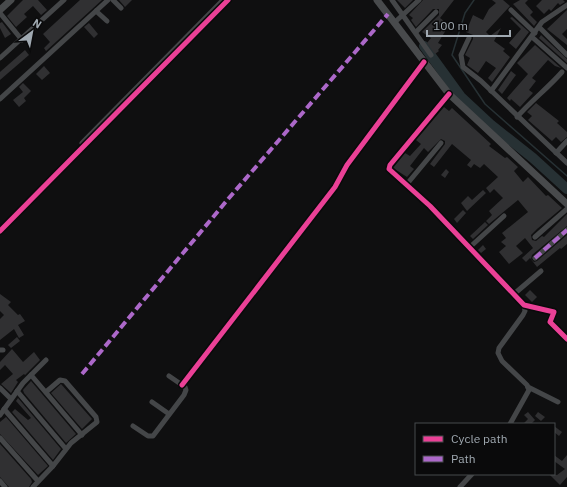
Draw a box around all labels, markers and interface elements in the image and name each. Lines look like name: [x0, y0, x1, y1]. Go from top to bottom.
north arrow: [12, 12, 52, 52]
scale bar: [427, 12, 510, 38]
text: N: [30, 15, 44, 32]
text: 100 m: [433, 18, 468, 33]
legend: [415, 423, 555, 475]
text: Cycle path: [451, 431, 508, 446]
text: Path: [451, 451, 476, 466]

